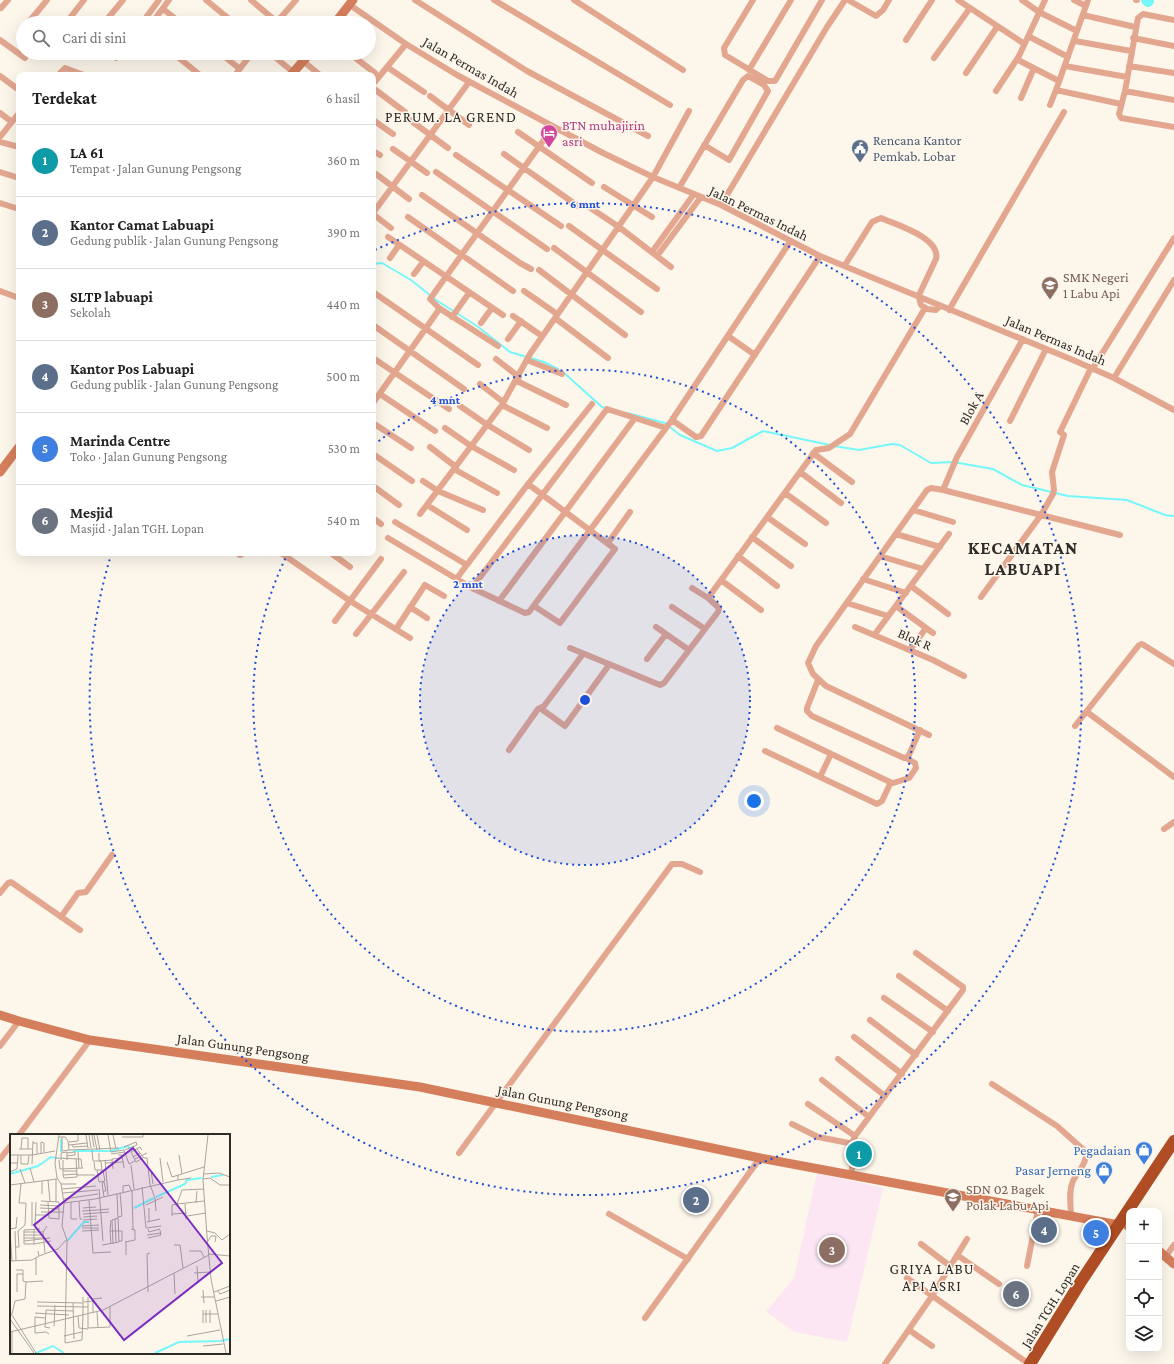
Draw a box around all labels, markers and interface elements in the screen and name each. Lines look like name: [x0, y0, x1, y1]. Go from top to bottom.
search box: [16, 16, 376, 60]
icon: search: [30, 27, 52, 49]
text: Cari di sini: [62, 30, 126, 46]
street label: Jalan Permas Indah: [419, 32, 522, 101]
text: Terdekat: [32, 89, 97, 108]
text: 6 hasil: [326, 91, 360, 106]
district label: PERUM. LA GREND: [385, 109, 517, 125]
place label: BTN muhajirin asri: [562, 117, 645, 149]
hotel icon: BTN muhajirin asri: [539, 123, 559, 148]
place label: Rencana Kantor Pemkab. Lobar: [873, 132, 962, 164]
public building icon: Rencana Kantor Pemkab. Lobar: [850, 138, 870, 163]
text: LA 61: [70, 145, 104, 161]
text: 1: [43, 153, 47, 168]
text: 360 m: [327, 153, 360, 168]
text: Tempat · Jalan Gunung Pengsong: [70, 161, 241, 176]
street label: Jalan Permas Indah: [705, 181, 811, 244]
text: 6 mnt: [570, 197, 601, 211]
text: Kantor Camat Labuapi: [70, 217, 214, 233]
text: 2: [42, 225, 48, 240]
text: 390 m: [327, 225, 360, 240]
text: Gedung publik · Jalan Gunung Pengsong: [70, 233, 278, 248]
place label: SMK Negeri 1 Labu Api: [1063, 269, 1129, 301]
school or university icon: SMK Negeri 1 Labu Api: [1040, 275, 1060, 300]
text: SLTP labuapi: [70, 289, 153, 305]
text: 3: [42, 297, 48, 312]
text: 440 m: [326, 297, 360, 312]
text: Sekolah: [70, 305, 111, 320]
street label: Jalan Permas Indah: [1001, 311, 1109, 369]
text: Kantor Pos Labuapi: [70, 361, 194, 377]
text: 4: [41, 369, 49, 384]
text: 500 m: [326, 369, 360, 384]
text: Gedung publik · Jalan Gunung Pengsong: [70, 377, 278, 392]
street label: Blok A: [955, 389, 987, 427]
text: 4 mnt: [430, 393, 461, 407]
text: Marinda Centre: [70, 433, 170, 449]
text: 5: [42, 441, 48, 456]
text: 530 m: [328, 441, 360, 456]
text: Toko · Jalan Gunung Pengsong: [70, 449, 227, 464]
text: Mesjid: [70, 505, 113, 521]
text: 6: [41, 513, 49, 528]
text: 540 m: [327, 513, 360, 528]
text: Masjid · Jalan TGH. Lopan: [70, 521, 204, 536]
district label: KECAMATAN LABUAPI: [968, 538, 1078, 579]
text: 2 mnt: [453, 577, 484, 591]
street label: Blok R: [896, 625, 935, 654]
centre of rings: [578, 693, 592, 707]
your location: [744, 791, 764, 811]
street label: Jalan Gunung Pengsong: [174, 1030, 310, 1064]
street label: Jalan Gunung Pengsong: [494, 1081, 630, 1123]
inset map: [10, 1134, 230, 1354]
pin: 1: [846, 1139, 872, 1169]
shop icon: Pegadaian: [1134, 1140, 1154, 1165]
place label: Pegadaian: [1073, 1142, 1131, 1158]
shop icon: Pasar Jerneng: [1094, 1160, 1114, 1185]
place label: Pasar Jerneng: [1015, 1162, 1091, 1178]
place label: SDN 02 Bagek Polak Labu Api: [966, 1181, 1049, 1213]
pin: 2: [683, 1185, 709, 1215]
school or university icon: SDN 02 Bagek Polak Labu Api: [943, 1187, 963, 1212]
map controls: [1126, 1208, 1162, 1352]
button: +: [1126, 1208, 1162, 1244]
pin: 4: [1031, 1215, 1057, 1245]
pin: 5: [1083, 1218, 1109, 1248]
pin: 3: [819, 1235, 845, 1265]
button: −: [1126, 1244, 1162, 1280]
street label: Jalan TGH. Lopan: [1016, 1259, 1083, 1352]
district label: GRIYA LABU API ASRI: [890, 1261, 974, 1294]
pin: 6: [1003, 1279, 1029, 1309]
button: locate: [1126, 1280, 1162, 1316]
button: layers: [1126, 1316, 1162, 1352]

